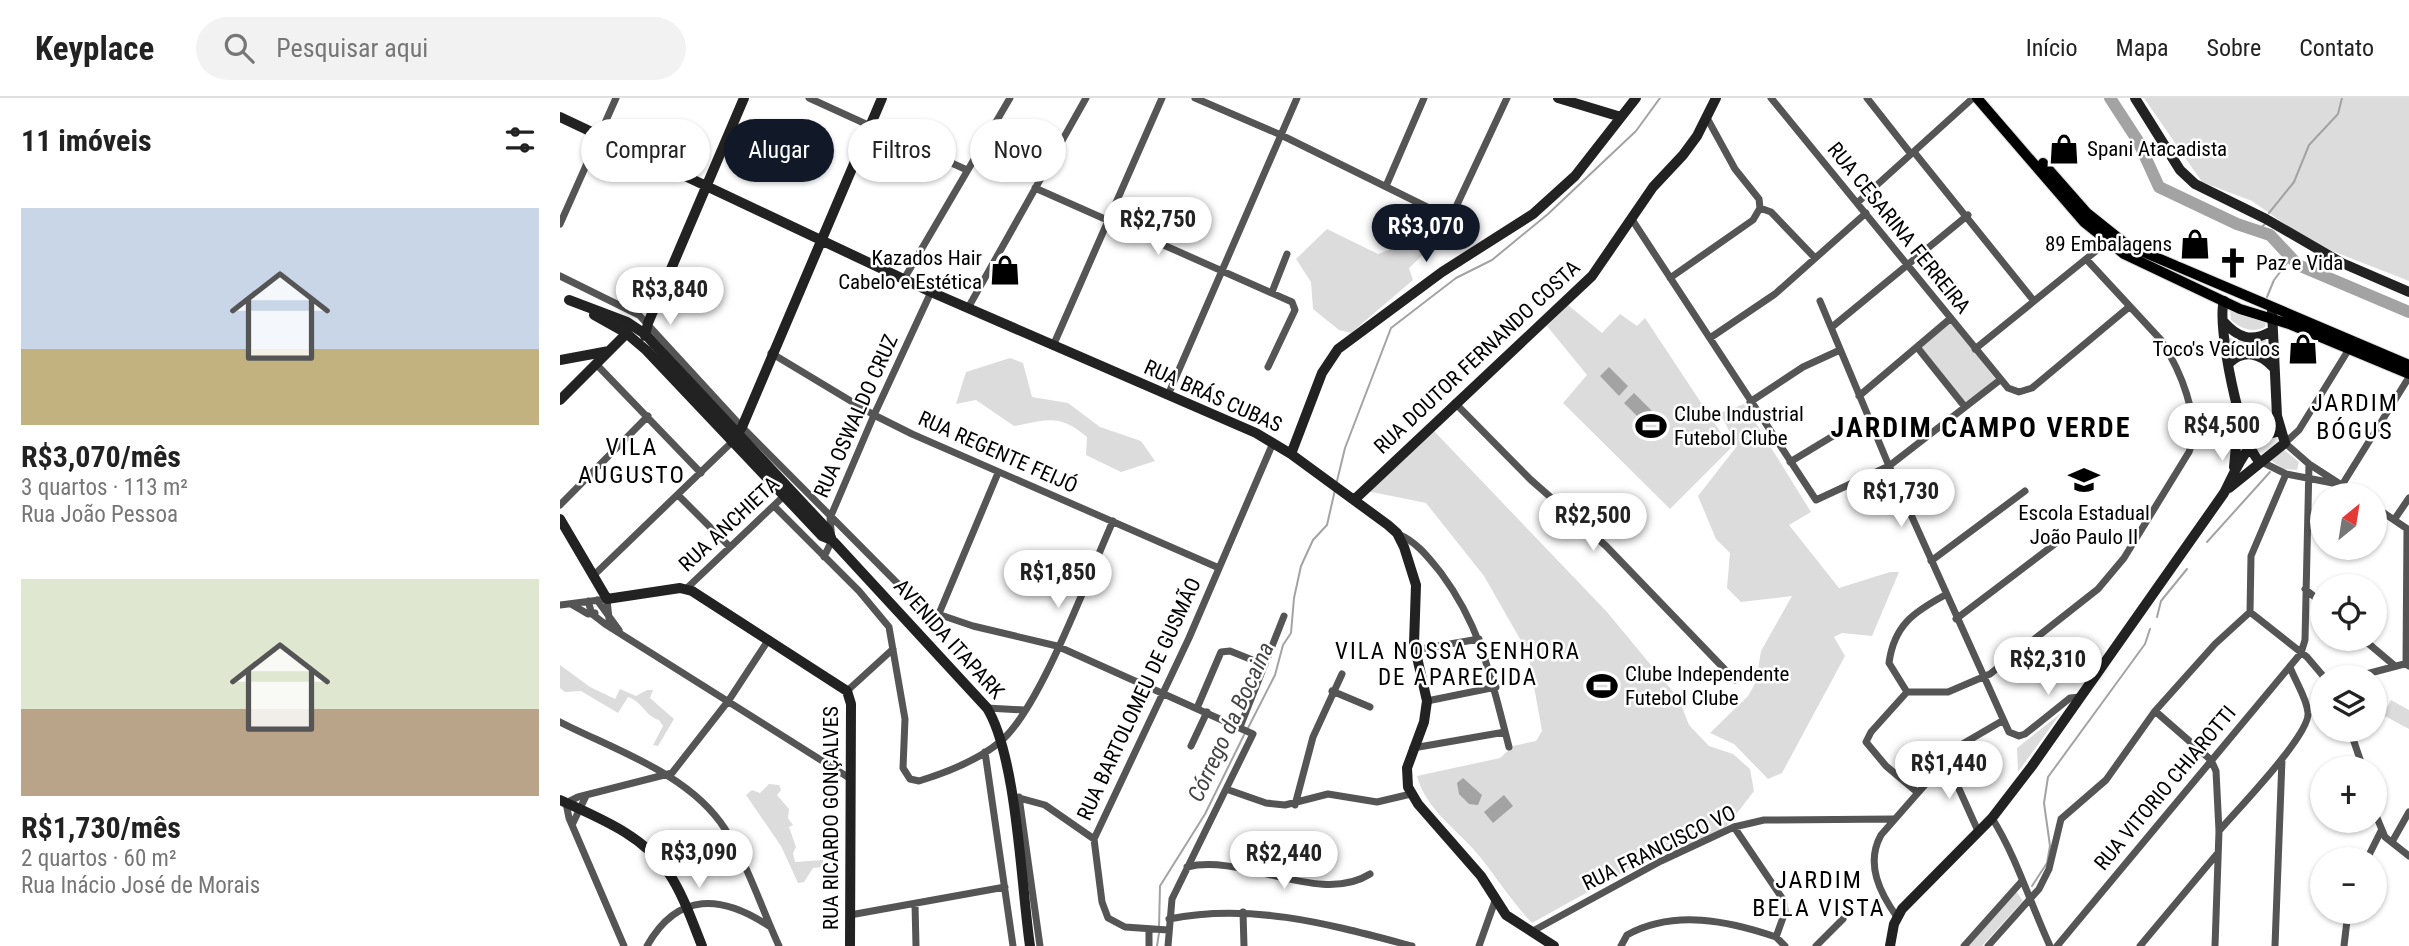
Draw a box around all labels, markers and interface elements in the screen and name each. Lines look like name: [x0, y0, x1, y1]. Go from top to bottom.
search box: [196, 17, 686, 80]
text: Keyplace: [35, 29, 154, 68]
icon: search: [220, 29, 258, 67]
text: Pesquisar aqui: [276, 33, 428, 63]
text: Início: [2026, 34, 2078, 62]
text: Mapa: [2116, 34, 2169, 62]
text: Sobre: [2207, 34, 2261, 62]
text: Contato: [2299, 34, 2374, 62]
chip: Comprar: [581, 119, 710, 182]
chip: Alugar: [724, 119, 834, 182]
chip: Filtros: [848, 119, 956, 182]
chip: Novo: [970, 119, 1066, 182]
icon: filters: [501, 121, 539, 159]
text: 11 imóveis: [21, 123, 152, 158]
shop icon: Spani Atacadista: [2047, 132, 2081, 166]
place label: Spani Atacadista: [2087, 137, 2227, 161]
street label: RUA CESARINA FERREIRA: [1823, 138, 1975, 318]
pin: R$2,750: [1093, 198, 1223, 257]
pin: R$3,070: [1361, 204, 1491, 264]
text: R$2,750: [1120, 206, 1196, 233]
text: R$3,070: [1388, 213, 1464, 240]
shop icon: 89 Embalagens: [2178, 227, 2212, 261]
place label: 89 Embalagens: [2045, 232, 2172, 256]
place label: Kazados Hair Cabelo e Estética: [838, 246, 982, 294]
church icon: Paz e Vida: [2216, 246, 2250, 280]
place label: Paz e Vida: [2256, 251, 2343, 275]
icon: home: [217, 253, 343, 379]
shop icon: Kazados Hair Cabelo e Estética: [988, 253, 1022, 287]
street label: RUA DOUTOR FERNANDO COSTA: [1369, 255, 1585, 459]
pin: R$3,840: [605, 268, 735, 327]
text: R$3,840: [632, 276, 708, 303]
street label: RUA OSWALDO CRUZ: [809, 331, 903, 501]
shop icon: Toco's Veículos: [2286, 332, 2320, 366]
place label: Toco's Veículos: [2153, 337, 2280, 361]
street label: RUA BRÁS CUBAS: [1140, 355, 1286, 437]
district label: JARDIM BÓGUS: [2311, 389, 2399, 445]
place label: Clube Industrial Futebol Clube: [1674, 402, 1804, 450]
pin: R$4,500: [2157, 404, 2287, 463]
street label: RUA REGENTE FEIJÓ: [915, 406, 1081, 498]
sports icon: Clube Industrial Futebol Clube: [1634, 409, 1668, 443]
district label: JARDIM CAMPO VERDE: [1831, 411, 2131, 444]
text: R$4,500: [2184, 412, 2260, 439]
district label: VILA AUGUSTO: [578, 433, 686, 489]
text: R$3,070/mês: [21, 439, 181, 474]
school or university icon: Escola Estadual João Paulo II: [2067, 463, 2101, 497]
pin: R$1,730: [1836, 470, 1966, 529]
street label: RUA ANCHIETA: [674, 472, 784, 576]
text: 3 quartos · 113 m²: [21, 474, 188, 501]
text: R$1,730: [1863, 478, 1939, 505]
north arrow: [2310, 483, 2387, 560]
map controls: [2310, 483, 2387, 924]
pin: R$2,500: [1528, 494, 1658, 553]
text: Rua João Pessoa: [21, 501, 178, 528]
place label: Escola Estadual João Paulo II: [2018, 501, 2150, 549]
text: R$2,500: [1555, 502, 1631, 529]
pin: R$1,850: [993, 550, 1123, 610]
text: R$1,850: [1020, 559, 1096, 586]
street label: AVENIDA ITAPARK: [889, 574, 1009, 704]
street label: RUA BARTOLOMEU DE GUSMÃO: [1072, 574, 1206, 824]
button: locate: [2310, 574, 2387, 651]
icon: home: [217, 624, 343, 750]
water label: Córrego da Bocaina: [1182, 638, 1280, 806]
district label: VILA NOSSA SENHORA DE APARECIDA: [1335, 638, 1581, 691]
pin: R$2,310: [1983, 638, 2113, 697]
text: R$2,310: [2010, 646, 2086, 673]
place label: Clube Independente Futebol Clube: [1625, 662, 1790, 710]
button: layers: [2310, 665, 2387, 742]
sports icon: Clube Independente Futebol Clube: [1585, 669, 1619, 703]
street label: RUA VITORIO CHIAROTTI: [2089, 701, 2241, 875]
street label: RUA RICARDO GONÇALVES: [819, 706, 843, 930]
pin: R$1,440: [1884, 742, 2014, 801]
text: R$1,440: [1911, 750, 1987, 777]
button: +: [2310, 756, 2387, 833]
street label: RUA FRANCISCO VO: [1578, 800, 1740, 896]
text: R$1,730/mês: [21, 810, 181, 845]
pin: R$3,090: [634, 830, 764, 890]
pin: R$2,440: [1219, 832, 1349, 891]
text: R$3,090: [661, 839, 737, 866]
text: R$2,440: [1246, 840, 1322, 867]
text: 2 quartos · 60 m²: [21, 845, 177, 872]
button: −: [2310, 847, 2387, 924]
district label: JARDIM BELA VISTA: [1752, 866, 1886, 922]
text: Rua Inácio José de Morais: [21, 872, 260, 899]

